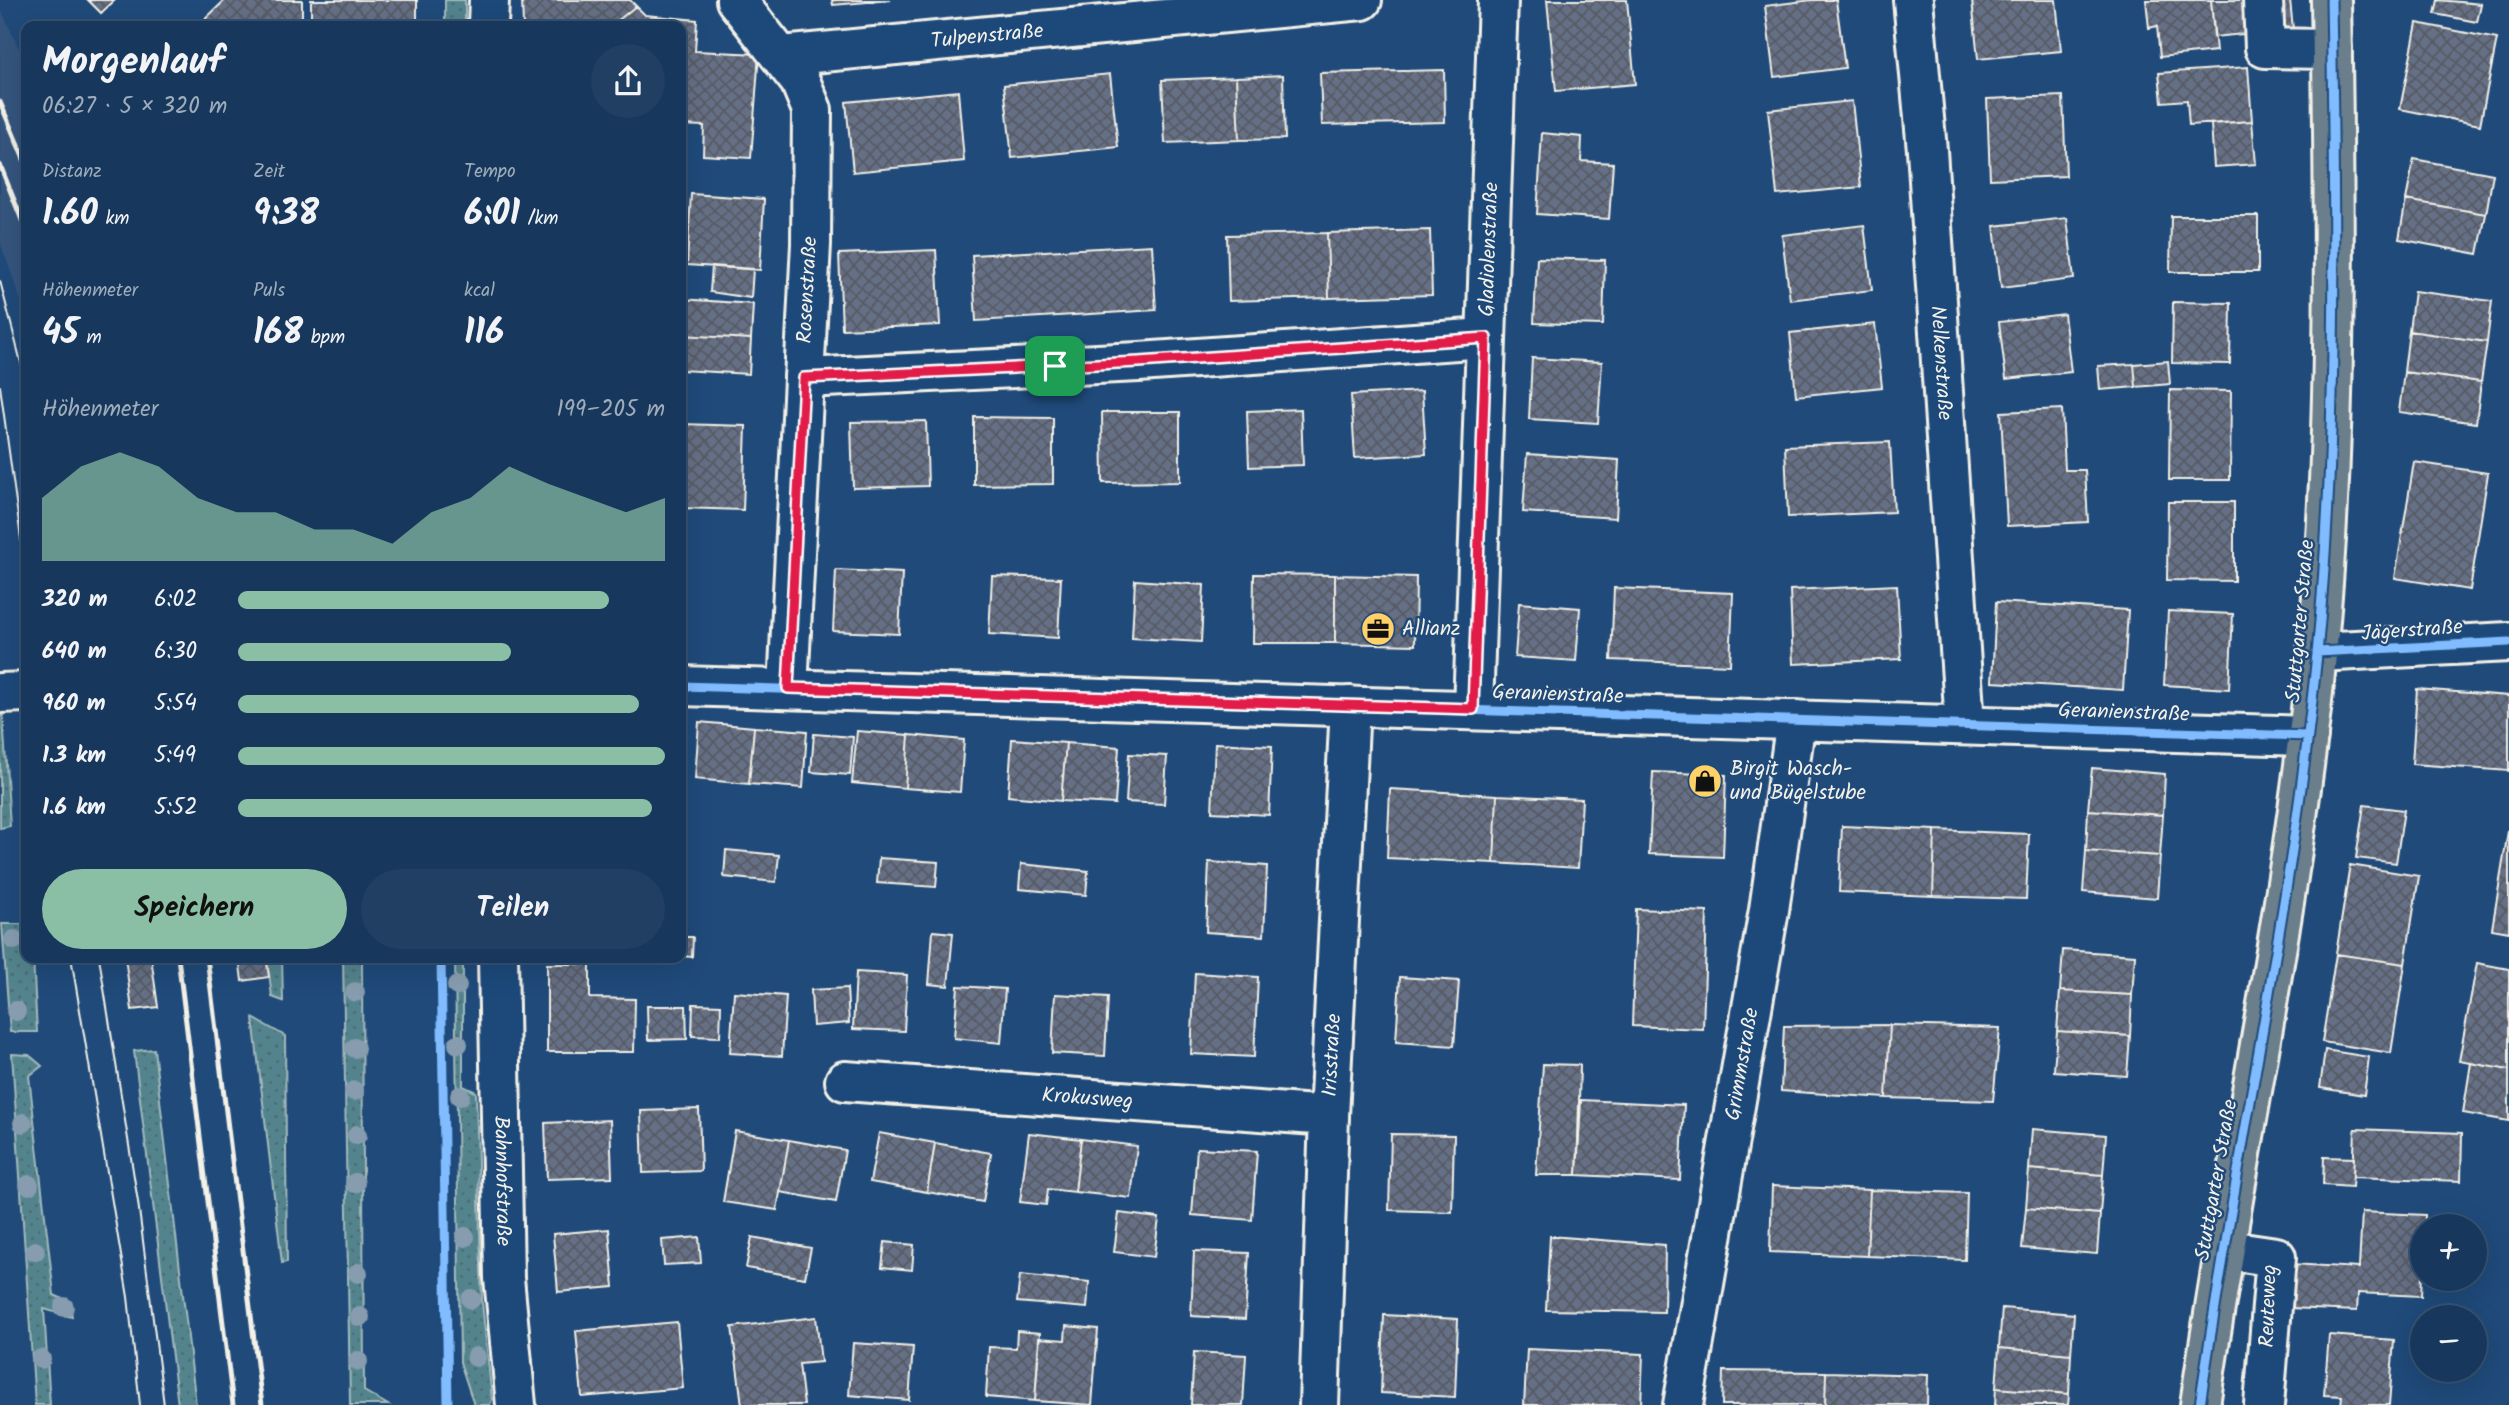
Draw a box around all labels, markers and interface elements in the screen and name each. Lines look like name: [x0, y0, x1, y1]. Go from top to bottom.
street label: Tulpenstraße: [929, 14, 1045, 58]
text: Morgenlauf: [42, 33, 224, 93]
button: share: [591, 44, 665, 118]
text: 06:27 · 5 × 320 m: [42, 89, 227, 125]
text: Distanz: [42, 157, 102, 187]
text: Zeit: [253, 157, 285, 187]
text: Tempo: [464, 157, 516, 187]
street label: Gladiolenstraße: [1470, 181, 1508, 317]
text: 1.60: [42, 187, 98, 243]
text: 9:38: [253, 187, 319, 243]
text: 6:01: [464, 187, 520, 243]
text: km: [98, 204, 129, 234]
text: /km: [520, 204, 559, 234]
street label: Rosenstraße: [789, 235, 827, 344]
text: Höhenmeter: [42, 276, 138, 306]
text: Puls: [253, 276, 285, 306]
text: kcal: [464, 276, 495, 306]
street label: Nelkenstraße: [1921, 304, 1961, 422]
text: 45: [42, 306, 79, 362]
text: 168: [253, 306, 303, 362]
text: 116: [464, 306, 504, 362]
text: m: [79, 323, 102, 353]
text: bpm: [303, 323, 345, 353]
pin: [1025, 336, 1085, 396]
icon: arrive: [1036, 347, 1074, 385]
text: Höhenmeter: [42, 392, 158, 428]
text: 199–205 m: [557, 392, 665, 428]
street label: Stuttgarter Straße: [2277, 538, 2325, 704]
text: 320 m: [42, 582, 107, 618]
text: 6:02: [154, 582, 197, 618]
office icon: Allianz: [1359, 610, 1397, 648]
street label: Jägerstraße: [2360, 611, 2464, 651]
place label: Allianz: [1402, 613, 1460, 646]
text: 640 m: [42, 634, 107, 670]
text: 6:30: [154, 634, 197, 670]
street label: Geranienstraße: [1492, 676, 1625, 714]
text: 960 m: [42, 686, 106, 722]
text: 5:54: [154, 686, 197, 722]
street label: Geranienstraße: [2058, 694, 2191, 732]
text: 1.3 km: [42, 738, 106, 774]
text: 5:49: [154, 738, 196, 774]
place label: Birgit Wasch- und Bügelstube: [1730, 753, 1866, 810]
shop icon: Birgit Wasch- und Bügelstube: [1686, 762, 1724, 800]
text: 1.6 km: [42, 790, 106, 826]
text: 5:52: [154, 790, 198, 826]
button: Speichern: [42, 869, 347, 949]
button: Teilen: [361, 869, 665, 949]
street label: Grimmstraße: [1716, 1005, 1768, 1123]
street label: Irisstraße: [1314, 1012, 1351, 1098]
street label: Krokusweg: [1041, 1079, 1134, 1118]
street label: Stuttgarter Straße: [2187, 1096, 2248, 1263]
street label: Bahnhofstraße: [484, 1116, 520, 1247]
map controls: [2410, 1214, 2487, 1382]
button: +: [2410, 1214, 2487, 1291]
street label: Reuteweg: [2251, 1264, 2287, 1348]
button: −: [2410, 1305, 2487, 1382]

